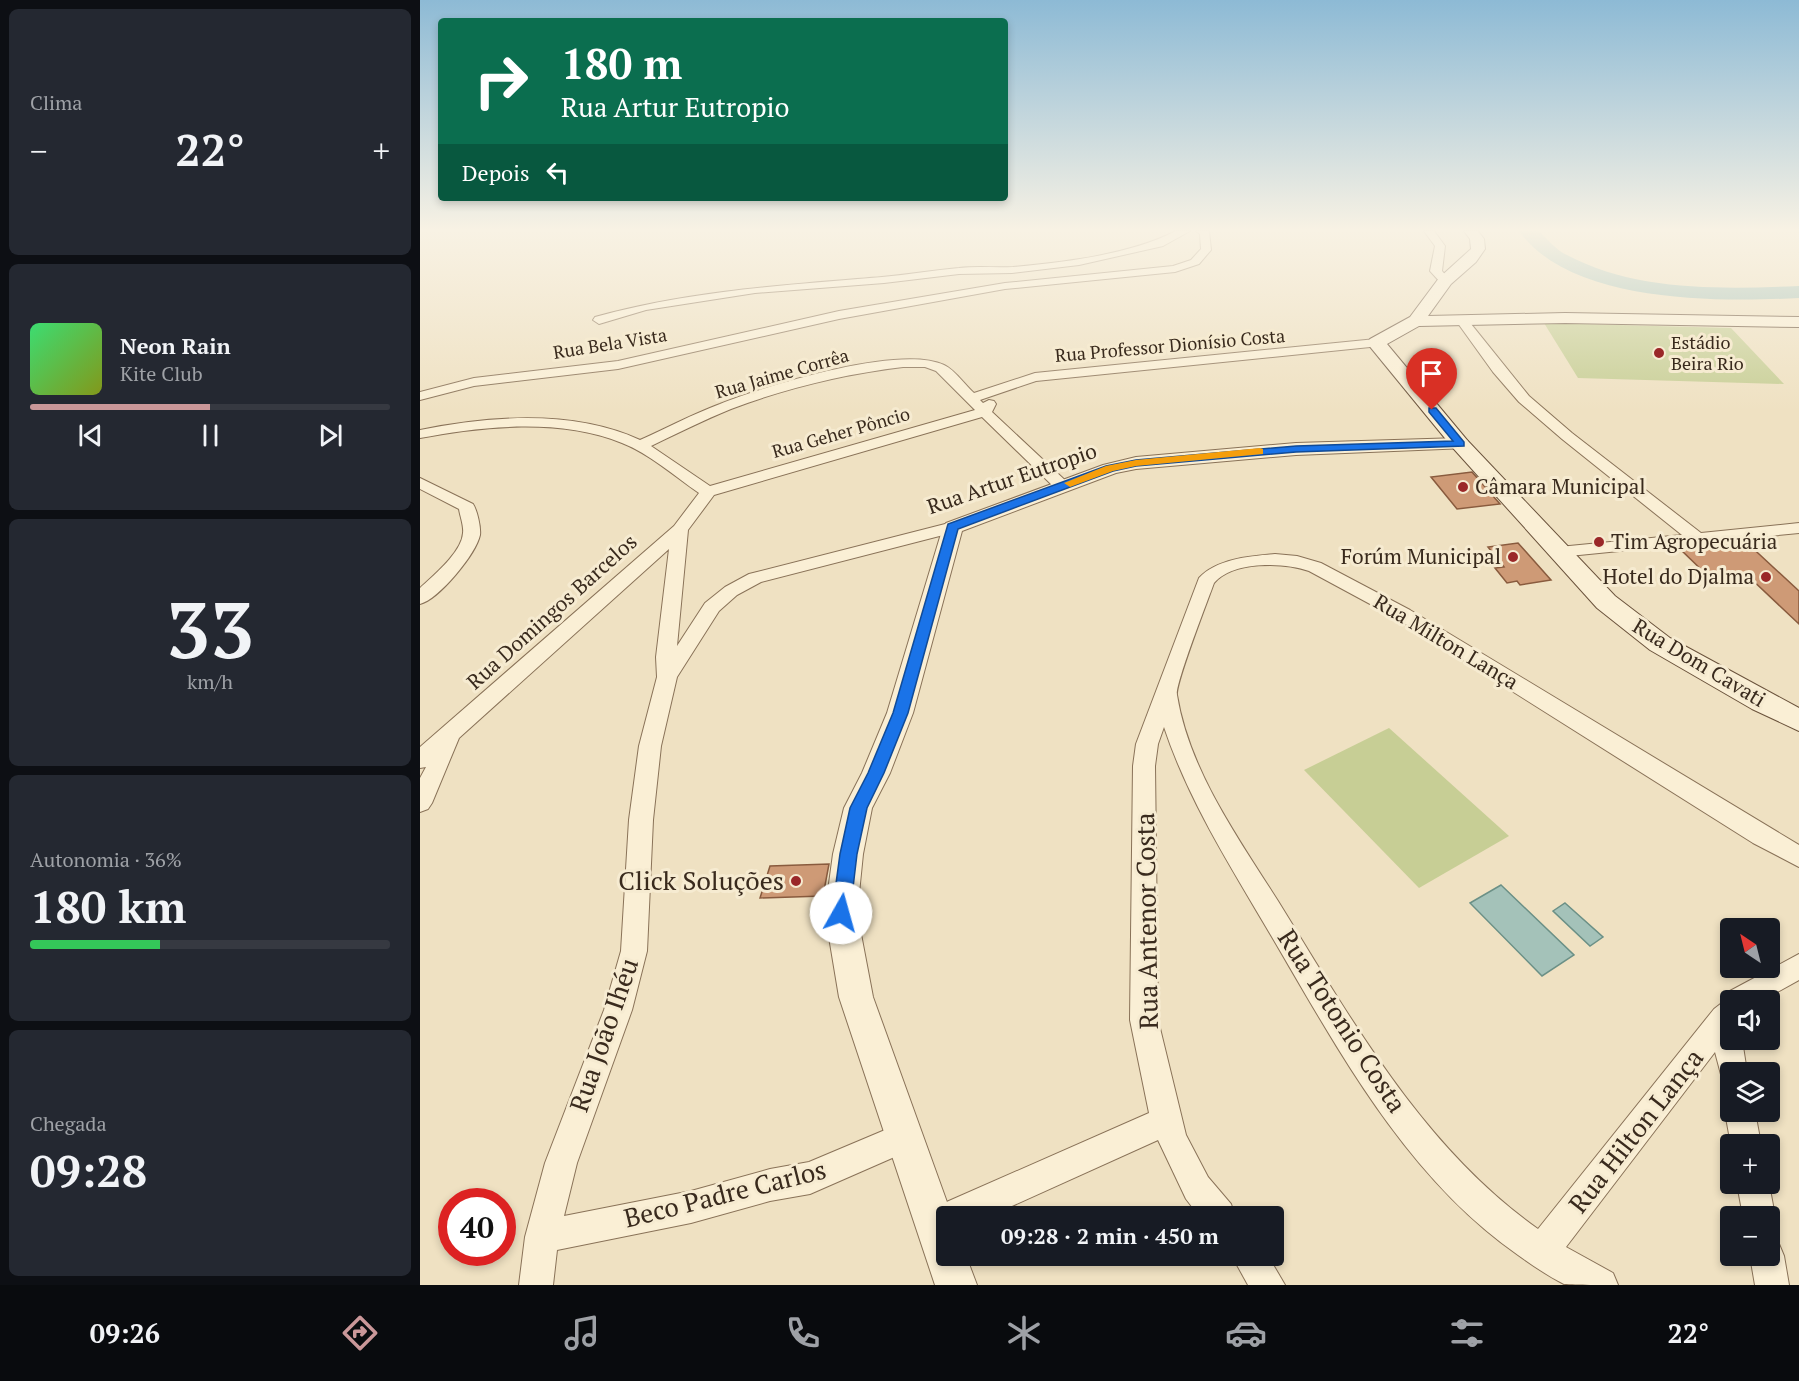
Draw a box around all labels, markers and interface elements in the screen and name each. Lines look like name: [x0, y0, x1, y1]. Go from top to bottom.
text: 180 m: [561, 35, 682, 91]
icon: right: [462, 42, 540, 120]
text: Clima: [30, 89, 82, 116]
text: Rua Artur Eutropio: [561, 89, 790, 125]
text: 22°: [175, 119, 245, 179]
text: −: [30, 129, 48, 172]
text: +: [372, 129, 390, 172]
icon: left: [541, 156, 574, 189]
text: Depois: [462, 158, 529, 187]
street label: Rua Bela Vista: [551, 322, 669, 364]
street label: Rua Professor Dionísio Costa: [1054, 323, 1286, 367]
place label: Estádio Beira Rio: [1671, 330, 1744, 375]
text: Neon Rain: [120, 331, 231, 360]
street label: Rua Jaime Corrêa: [712, 342, 851, 404]
marker: Estádio Beira Rio: [1652, 346, 1666, 360]
pin: [1406, 348, 1457, 410]
icon: arrive: [1415, 357, 1448, 390]
text: Kite Club: [120, 360, 203, 387]
street label: Rua Geher Pôncio: [769, 401, 912, 463]
icon: previous: [74, 419, 107, 452]
icon: pause: [194, 419, 227, 452]
icon: next: [314, 419, 347, 452]
street label: Rua Artur Eutropio: [923, 436, 1100, 520]
place label: Câmara Municipal: [1475, 472, 1646, 500]
marker: Câmara Municipal: [1456, 480, 1470, 494]
street label: Rua Domingos Barcelos: [460, 527, 642, 695]
place label: Tim Agropecuária: [1611, 527, 1778, 555]
marker: Tim Agropecuária: [1592, 535, 1606, 549]
place label: Forúm Municipal: [1341, 542, 1501, 570]
marker: Forúm Municipal: [1506, 550, 1520, 564]
place label: Hotel do Djalma: [1603, 562, 1754, 590]
marker: Hotel do Djalma: [1759, 570, 1773, 584]
text: 33: [166, 577, 254, 680]
street label: Rua Milton Lança: [1369, 587, 1524, 696]
street label: Rua Dom Cavati: [1628, 611, 1771, 713]
text: km/h: [187, 668, 233, 695]
street label: Rua Antenor Costa: [1127, 812, 1165, 1030]
text: Autonomia · 36%: [30, 846, 182, 873]
place label: Click Soluções: [618, 863, 784, 897]
marker: Click Soluções: [789, 874, 803, 888]
text: 180 km: [30, 876, 186, 936]
position arrow: [809, 881, 873, 945]
north arrow: [1720, 918, 1780, 978]
map controls: [1720, 918, 1780, 1266]
street label: Rua Totonio Costa: [1271, 922, 1415, 1119]
street label: Rua João Ihéu: [561, 953, 645, 1116]
button: sound: [1720, 990, 1780, 1050]
street label: Rua Hilton Lança: [1560, 1041, 1710, 1219]
button: layers: [1720, 1062, 1780, 1122]
text: Chegada: [30, 1110, 107, 1137]
button: +: [1720, 1134, 1780, 1194]
text: 09:28: [30, 1140, 147, 1200]
street label: Beco Padre Carlos: [620, 1151, 829, 1235]
speed limit sign: 40: [438, 1188, 516, 1266]
button: −: [1720, 1206, 1780, 1266]
text: 09:28 · 2 min · 450 m: [1001, 1221, 1219, 1250]
icon: directions: [339, 1312, 381, 1354]
icon: music: [561, 1312, 603, 1354]
icon: phone: [782, 1312, 824, 1354]
icon: climate: [1003, 1312, 1045, 1354]
icon: car: [1225, 1312, 1267, 1354]
icon: filters: [1446, 1312, 1488, 1354]
text: 09:26: [90, 1315, 160, 1351]
text: 22°: [1668, 1315, 1709, 1351]

